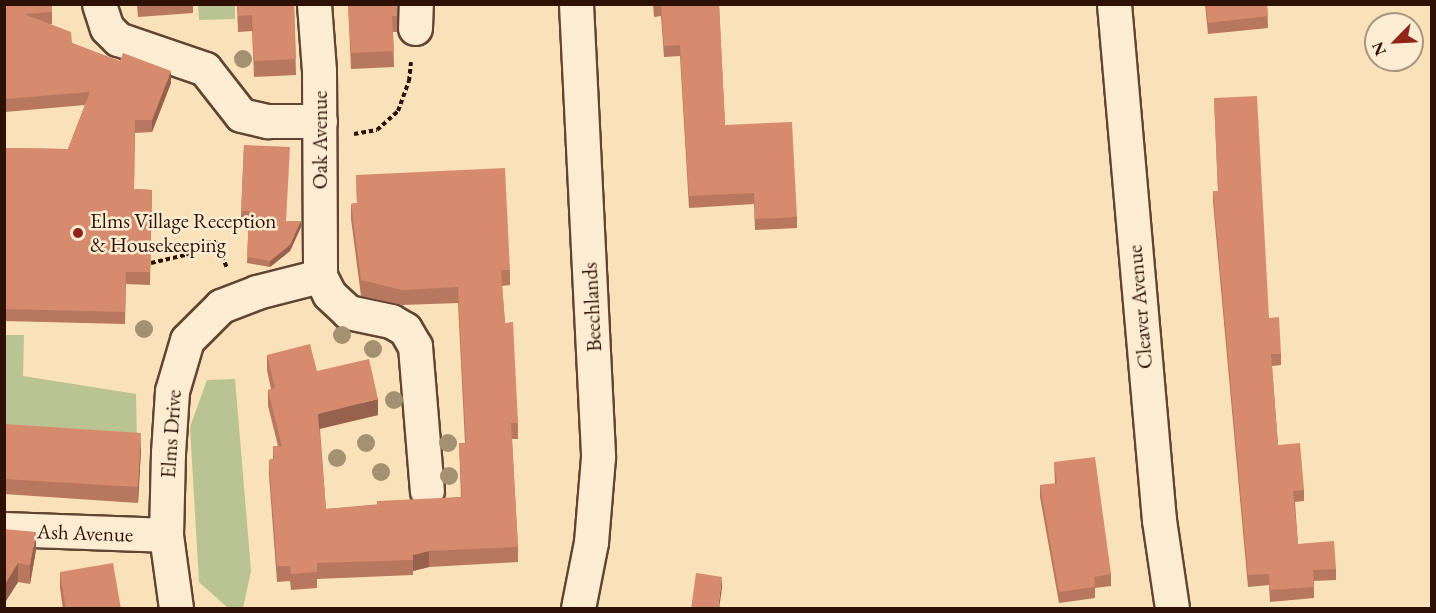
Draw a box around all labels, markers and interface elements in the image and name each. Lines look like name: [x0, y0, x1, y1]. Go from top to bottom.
north arrow: [1364, 12, 1424, 72]
text: N: [1367, 39, 1391, 59]
street label: Oak Avenue: [307, 91, 333, 189]
place label: Elms Village Reception & Housekeeping: [90, 208, 276, 258]
marker: Elms Village Reception & Housekeeping: [71, 226, 85, 240]
street label: Cleaver Avenue: [1122, 244, 1158, 370]
street label: Beechlands: [577, 262, 607, 352]
street label: Elms Drive: [155, 389, 187, 479]
street label: Ash Avenue: [36, 519, 134, 547]

